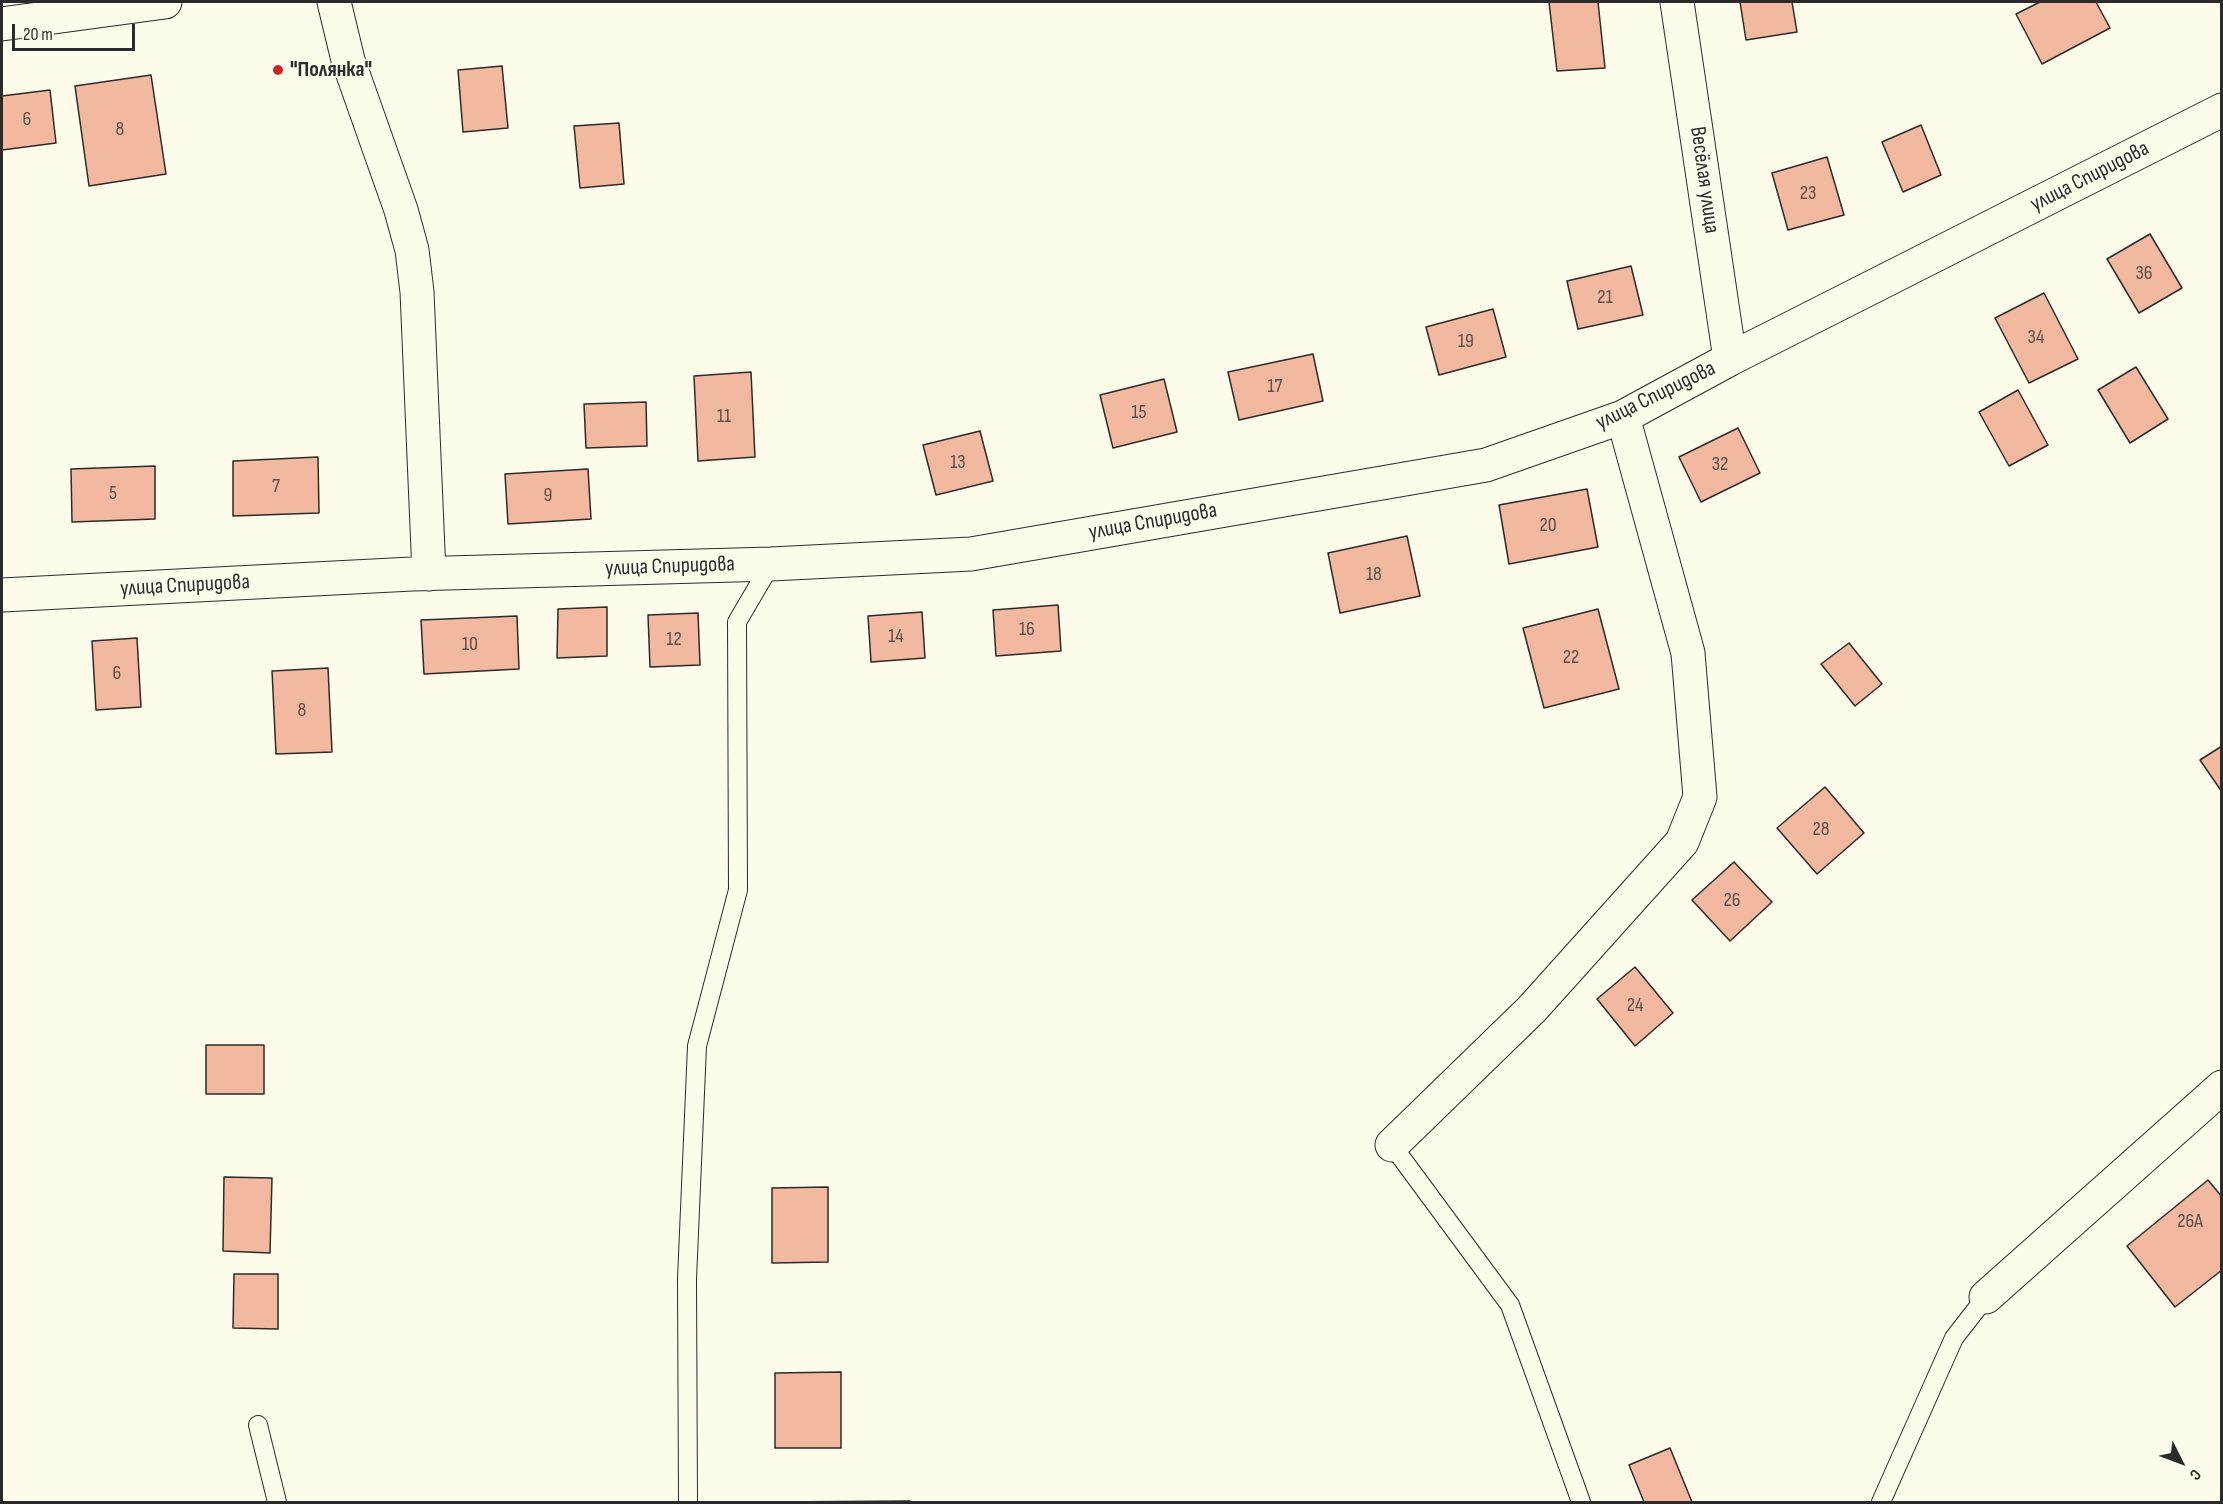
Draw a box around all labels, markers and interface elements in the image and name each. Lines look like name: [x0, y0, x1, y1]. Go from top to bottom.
scale bar: [15, 12, 138, 50]
text: 20 m: [23, 24, 53, 45]
place label: "Полянка": [290, 57, 372, 83]
marker: "Полянка": [271, 63, 285, 77]
house number: 6: [23, 108, 31, 132]
house number: 8: [116, 118, 124, 142]
street label: Весёлая улица: [1683, 125, 1725, 235]
street label: улица Спиридова: [2026, 136, 2154, 218]
house number: 23: [1800, 182, 1816, 206]
house number: 36: [2135, 262, 2153, 286]
house number: 21: [1597, 286, 1613, 310]
house number: 34: [2028, 326, 2044, 350]
house number: 19: [1458, 330, 1474, 354]
street label: улица Спиридова: [1592, 356, 1720, 436]
house number: 17: [1268, 375, 1282, 399]
house number: 15: [1131, 401, 1147, 425]
house number: 11: [717, 405, 731, 429]
house number: 13: [950, 451, 966, 475]
house number: 32: [1712, 453, 1728, 477]
house number: 7: [272, 475, 280, 499]
house number: 5: [109, 482, 117, 506]
house number: 9: [544, 484, 552, 508]
street label: улица Спиридова: [1087, 498, 1219, 546]
house number: 20: [1539, 514, 1557, 538]
street label: улица Спиридова: [605, 552, 735, 582]
house number: 18: [1366, 563, 1382, 587]
street label: улица Спиридова: [120, 569, 250, 603]
house number: 16: [1019, 618, 1035, 642]
house number: 14: [888, 625, 904, 649]
house number: 12: [666, 628, 682, 652]
house number: 10: [462, 633, 478, 657]
house number: 22: [1563, 646, 1579, 670]
house number: 6: [113, 662, 121, 686]
house number: 8: [298, 699, 306, 723]
house number: 28: [1813, 818, 1829, 842]
house number: 26: [1724, 889, 1740, 913]
house number: 24: [1627, 994, 1643, 1018]
house number: 26А: [2177, 1210, 2203, 1234]
north arrow: [2151, 1432, 2211, 1492]
text: С: [2185, 1465, 2205, 1484]

